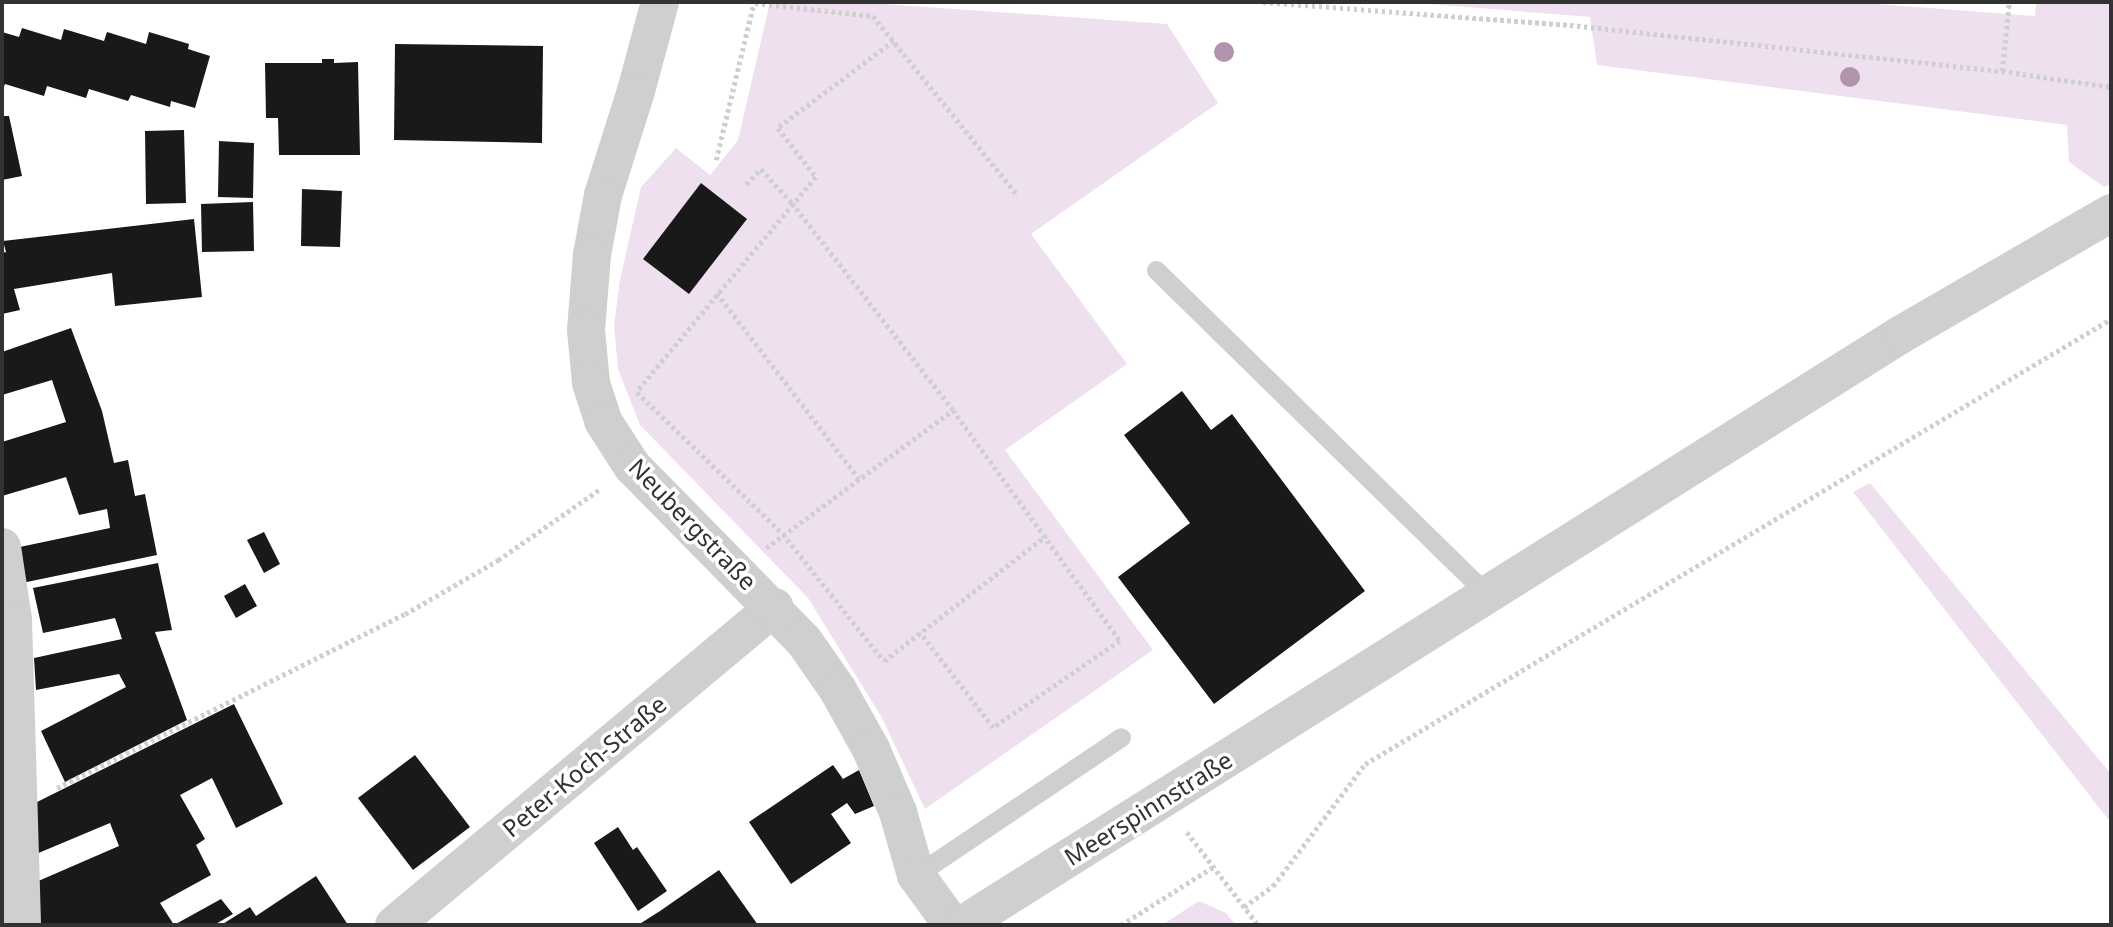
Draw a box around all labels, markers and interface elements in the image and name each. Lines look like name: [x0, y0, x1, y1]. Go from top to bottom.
street label: Neubergstraße: [623, 452, 763, 596]
street label: Peter-Koch-Straße: [496, 689, 672, 843]
street label: Meerspinnstraße: [1059, 745, 1237, 871]

